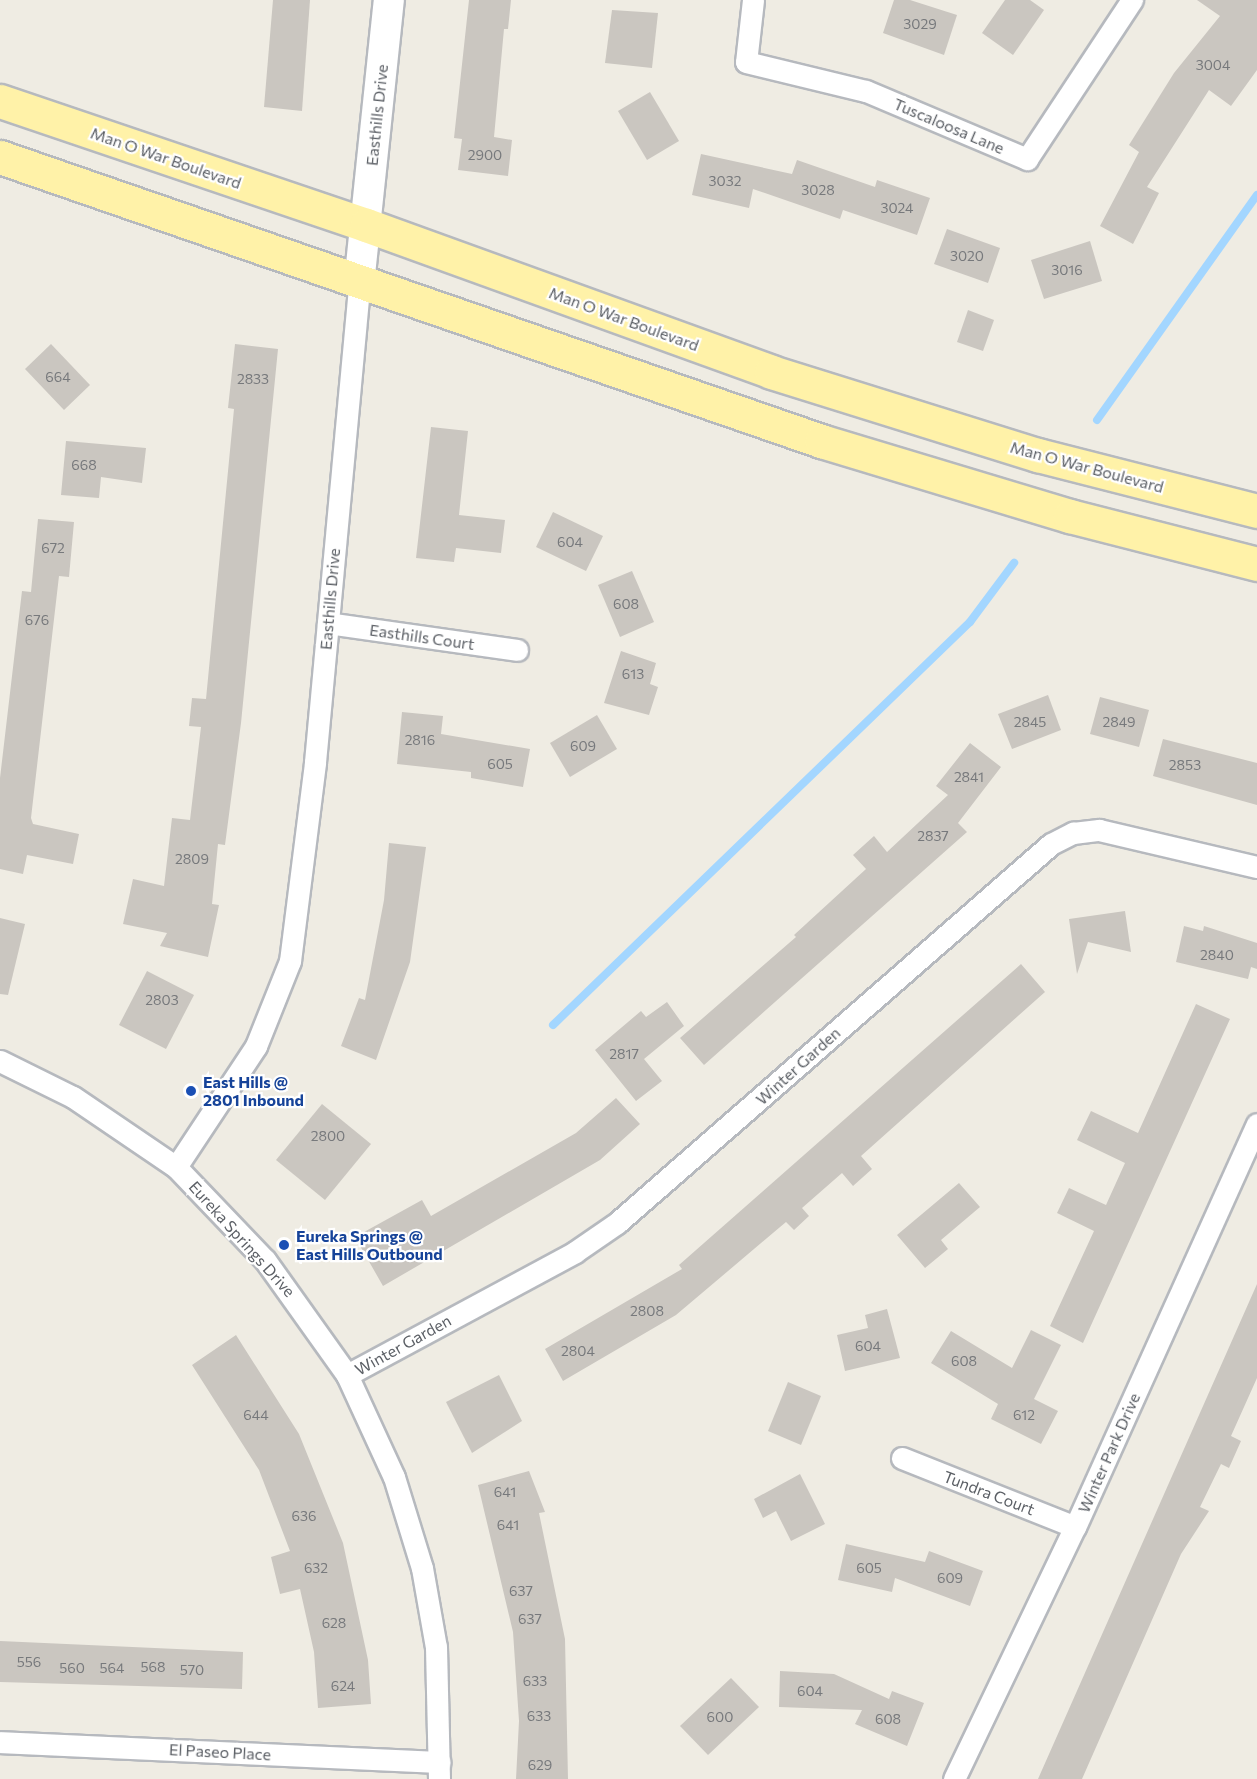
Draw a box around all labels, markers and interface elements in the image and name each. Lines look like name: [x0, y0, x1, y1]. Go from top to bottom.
house number: 3029: [903, 16, 937, 32]
house number: 3004: [1196, 57, 1230, 73]
street label: Easthills Drive: [362, 63, 392, 167]
street label: Tuscaloosa Lane: [891, 94, 1007, 158]
street label: Man O War Boulevard: [88, 123, 244, 193]
house number: 2900: [468, 147, 502, 163]
house number: 3032: [709, 173, 741, 189]
house number: 3028: [801, 182, 835, 198]
house number: 3024: [880, 200, 914, 216]
house number: 3020: [950, 248, 984, 264]
house number: 3016: [1051, 262, 1083, 278]
street label: Man O War Boulevard: [546, 283, 702, 355]
house number: 664: [45, 369, 71, 385]
house number: 2833: [237, 371, 269, 387]
street label: Man O War Boulevard: [1008, 437, 1166, 497]
house number: 668: [71, 457, 97, 473]
house number: 604: [557, 534, 583, 550]
house number: 672: [41, 540, 65, 556]
street label: Easthills Drive: [316, 547, 344, 651]
house number: 608: [613, 596, 639, 612]
house number: 676: [25, 612, 49, 628]
street label: Easthills Court: [368, 620, 476, 654]
house number: 613: [622, 666, 644, 682]
house number: 2845: [1014, 714, 1046, 730]
house number: 2849: [1102, 714, 1136, 730]
house number: 2816: [405, 732, 435, 748]
house number: 609: [570, 738, 596, 754]
house number: 605: [487, 756, 513, 772]
house number: 2853: [1169, 757, 1201, 773]
house number: 2841: [954, 769, 984, 785]
house number: 2837: [917, 828, 949, 844]
house number: 2809: [175, 851, 209, 867]
house number: 2840: [1200, 947, 1234, 963]
house number: 2803: [145, 992, 179, 1008]
street label: Winter Garden: [752, 1023, 844, 1109]
house number: 2817: [609, 1046, 639, 1062]
place label: East Hills @ 2801 Inbound: [203, 1072, 304, 1110]
marker: East Hills @ 2801 Inbound: [184, 1084, 198, 1098]
house number: 2800: [311, 1128, 345, 1144]
street label: Eureka Springs Drive: [185, 1177, 299, 1301]
place label: Eureka Springs @ East Hills Outbound: [296, 1226, 443, 1264]
marker: Eureka Springs @ East Hills Outbound: [277, 1238, 291, 1252]
house number: 2808: [630, 1303, 664, 1319]
street label: Winter Garden: [352, 1311, 454, 1379]
house number: 604: [855, 1338, 881, 1354]
house number: 2804: [561, 1343, 595, 1359]
house number: 608: [951, 1353, 977, 1369]
street label: Winter Park Drive: [1074, 1390, 1144, 1516]
house number: 644: [243, 1407, 269, 1423]
house number: 612: [1013, 1407, 1035, 1423]
street label: Tundra Court: [941, 1467, 1037, 1519]
house number: 641: [494, 1484, 516, 1500]
house number: 636: [292, 1508, 316, 1524]
house number: 641: [497, 1517, 519, 1533]
house number: 632: [304, 1560, 328, 1576]
house number: 605: [856, 1560, 882, 1576]
house number: 609: [937, 1570, 963, 1586]
house number: 637: [509, 1583, 533, 1599]
house number: 637: [518, 1611, 542, 1627]
house number: 628: [322, 1615, 346, 1631]
house number: 556: [17, 1654, 41, 1670]
house number: 568: [140, 1659, 166, 1675]
house number: 560: [59, 1660, 85, 1676]
house number: 564: [100, 1660, 124, 1676]
house number: 570: [180, 1662, 204, 1678]
house number: 633: [523, 1673, 547, 1689]
house number: 624: [331, 1678, 355, 1694]
house number: 604: [797, 1683, 823, 1699]
house number: 633: [527, 1708, 551, 1724]
house number: 600: [707, 1709, 733, 1725]
house number: 608: [875, 1711, 901, 1727]
street label: El Paseo Place: [168, 1740, 272, 1764]
house number: 629: [528, 1757, 552, 1773]

